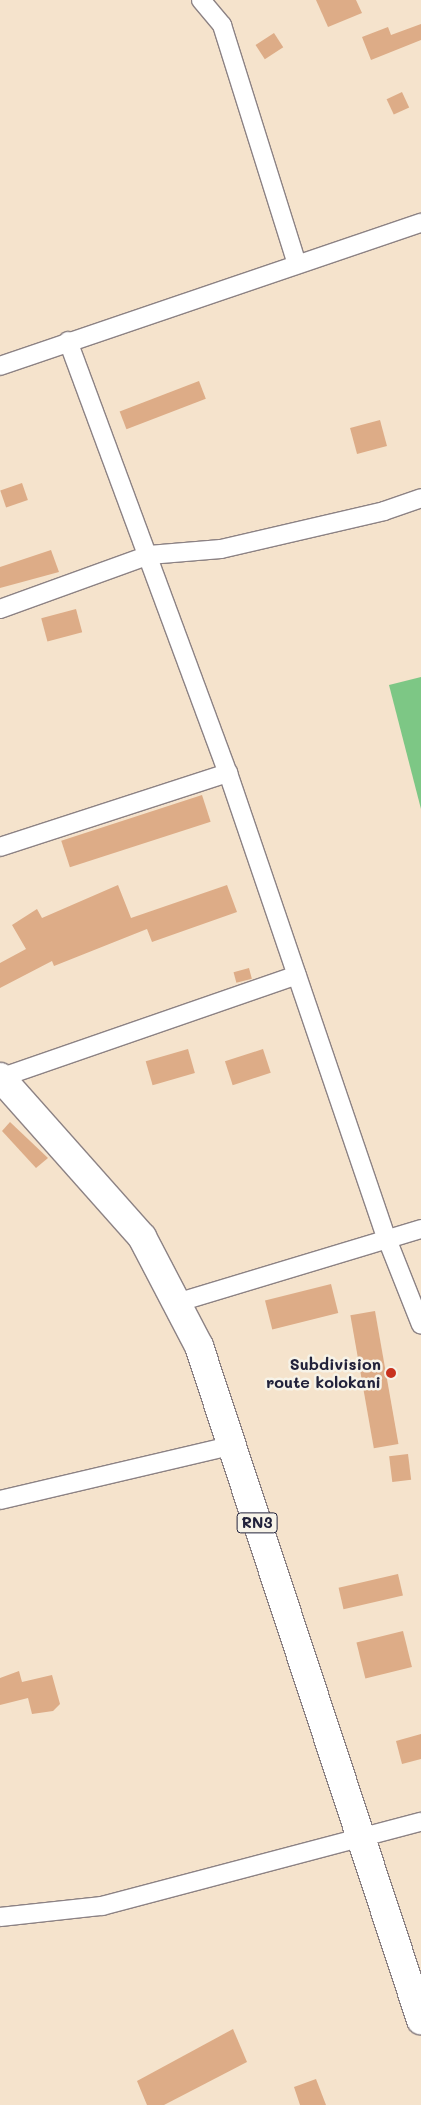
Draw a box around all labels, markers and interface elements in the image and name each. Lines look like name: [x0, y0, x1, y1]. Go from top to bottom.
place label: Subdivision route kolokani: [266, 1354, 381, 1392]
marker: Subdivision route kolokani: [385, 1367, 397, 1379]
road number: RN3: [236, 1510, 278, 1536]

